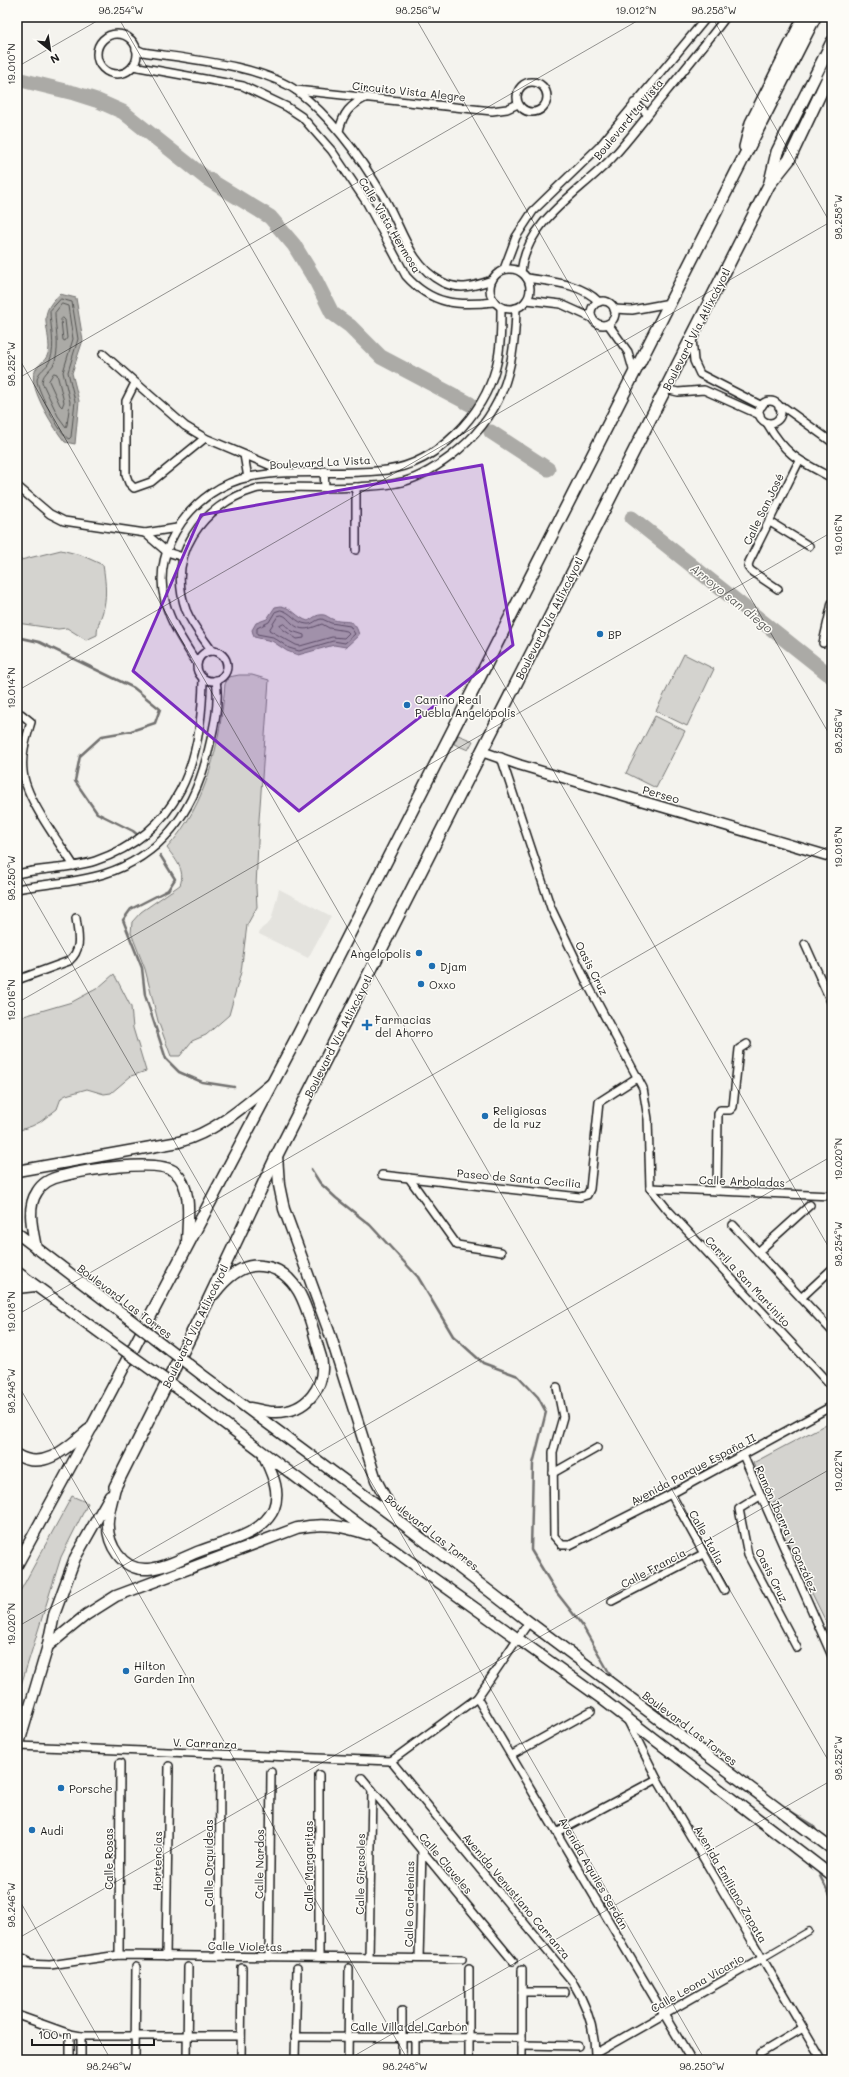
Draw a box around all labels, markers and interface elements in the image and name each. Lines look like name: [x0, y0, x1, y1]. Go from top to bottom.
text: 98.254°W: [99, 3, 144, 17]
text: 98.256°W: [396, 3, 441, 17]
text: 19.012°N: [616, 3, 656, 17]
text: 98.258°W: [692, 3, 737, 17]
north arrow: [30, 30, 70, 70]
text: 19.010°N: [4, 43, 18, 85]
text: N: [48, 51, 63, 68]
street label: Boulevard La Vista: [590, 75, 666, 163]
street label: Circuito Vista Alegre: [351, 78, 467, 104]
street label: Calle Vista Hermosa: [355, 174, 425, 276]
text: 98.258°W: [831, 194, 845, 240]
street label: Boulevard Vía Atlixcáyotl: [658, 265, 734, 393]
text: 98.252°W: [4, 342, 18, 386]
street label: Boulevard La Vista: [269, 452, 371, 472]
street label: Calle San José: [739, 471, 787, 547]
text: 19.016°N: [831, 514, 845, 556]
street label: Boulevard Vía Atlixcáyotl: [511, 554, 587, 682]
water label: Arroyo san diego: [688, 560, 776, 636]
place label: BP: [608, 627, 622, 642]
marker: BP: [595, 629, 605, 639]
text: 19.014°N: [4, 667, 18, 709]
place label: Camino Real Puebla Angelópolis: [415, 692, 516, 720]
marker: Camino Real Puebla Angelópolis: [402, 700, 412, 710]
text: 98.256°W: [831, 708, 845, 754]
street label: Perseo: [641, 782, 682, 807]
text: 19.018°N: [831, 826, 845, 868]
text: 98.250°W: [4, 855, 18, 901]
street label: Oasis Cruz: [572, 938, 612, 998]
place label: Angelopolis: [350, 946, 411, 961]
marker: Angelopolis: [414, 948, 424, 958]
place label: Djam: [440, 959, 467, 974]
marker: Djam: [427, 961, 437, 971]
street label: Boulevard Vía Atlixcáyotl: [300, 972, 376, 1100]
place label: Oxxo: [429, 977, 456, 992]
text: 19.016°N: [4, 979, 18, 1021]
marker: Oxxo: [416, 979, 426, 989]
place label: Farmacias del Ahorro: [375, 1012, 433, 1040]
marker: Farmacias del Ahorro: [362, 1020, 372, 1030]
place label: Religiosas de la ruz: [493, 1103, 547, 1131]
marker: Religiosas de la ruz: [480, 1111, 490, 1121]
text: 19.020°N: [831, 1138, 845, 1180]
street label: Paseo de Santa Cecilia: [456, 1165, 582, 1191]
street label: Calle Arboladas: [699, 1172, 785, 1190]
text: 98.254°W: [831, 1221, 845, 1266]
street label: Carril a San Martinito: [702, 1233, 794, 1330]
street label: Boulevard Las Torres: [75, 1260, 175, 1342]
street label: Boulevard Vía Atlixcáyotl: [158, 1262, 232, 1390]
text: 19.018°N: [4, 1291, 18, 1333]
text: 98.248°W: [4, 1368, 18, 1414]
street label: Avenida Parque España II: [628, 1429, 758, 1508]
text: 19.022°N: [831, 1450, 845, 1492]
street label: Ramón Ibarra y González: [752, 1463, 822, 1595]
street label: Boulevard Las Torres: [382, 1491, 482, 1573]
street label: Calle Italia: [686, 1507, 728, 1567]
street label: Calle Francia: [618, 1544, 688, 1591]
street label: Oasis Cruz: [752, 1545, 792, 1605]
text: 19.020°N: [4, 1603, 18, 1645]
place label: Hilton Garden Inn: [134, 1658, 195, 1686]
marker: Hilton Garden Inn: [121, 1666, 131, 1676]
street label: Boulevard Las Torres: [640, 1687, 740, 1769]
street label: V. Carranza: [173, 1734, 238, 1752]
text: 98.252°W: [831, 1736, 845, 1780]
place label: Porsche: [69, 1781, 113, 1796]
marker: Porsche: [56, 1783, 66, 1793]
street label: Avenida Aquiles Serdán: [556, 1814, 632, 1932]
street label: Calle Orquídeas: [201, 1819, 216, 1907]
street label: Calle Margaritas: [301, 1821, 316, 1911]
place label: Audi: [40, 1823, 64, 1838]
street label: Avenida Emiliano Zapata: [691, 1823, 771, 1946]
marker: Audi: [27, 1825, 37, 1835]
street label: Calle Rosas: [101, 1828, 116, 1890]
street label: Calle Nardos: [251, 1829, 267, 1899]
street label: Calle Claveles: [416, 1829, 476, 1897]
street label: Avenida Venustiano Carranza: [460, 1830, 574, 1962]
street label: Hortencias: [149, 1831, 165, 1891]
street label: Calle Girasoles: [352, 1833, 368, 1915]
street label: Calle Gardenias: [401, 1861, 417, 1947]
text: 98.246°W: [4, 1882, 18, 1928]
street label: Calle Violetas: [208, 1938, 282, 1954]
street label: Calle Leona Vicario: [648, 1950, 747, 2016]
street label: Calle Villa del Carbón: [351, 2019, 467, 2034]
scale bar: [32, 2021, 154, 2047]
text: 100 m: [38, 2026, 72, 2042]
text: 98.246°W: [86, 2059, 132, 2073]
text: 98.248°W: [382, 2059, 428, 2073]
text: 98.250°W: [679, 2059, 725, 2073]

